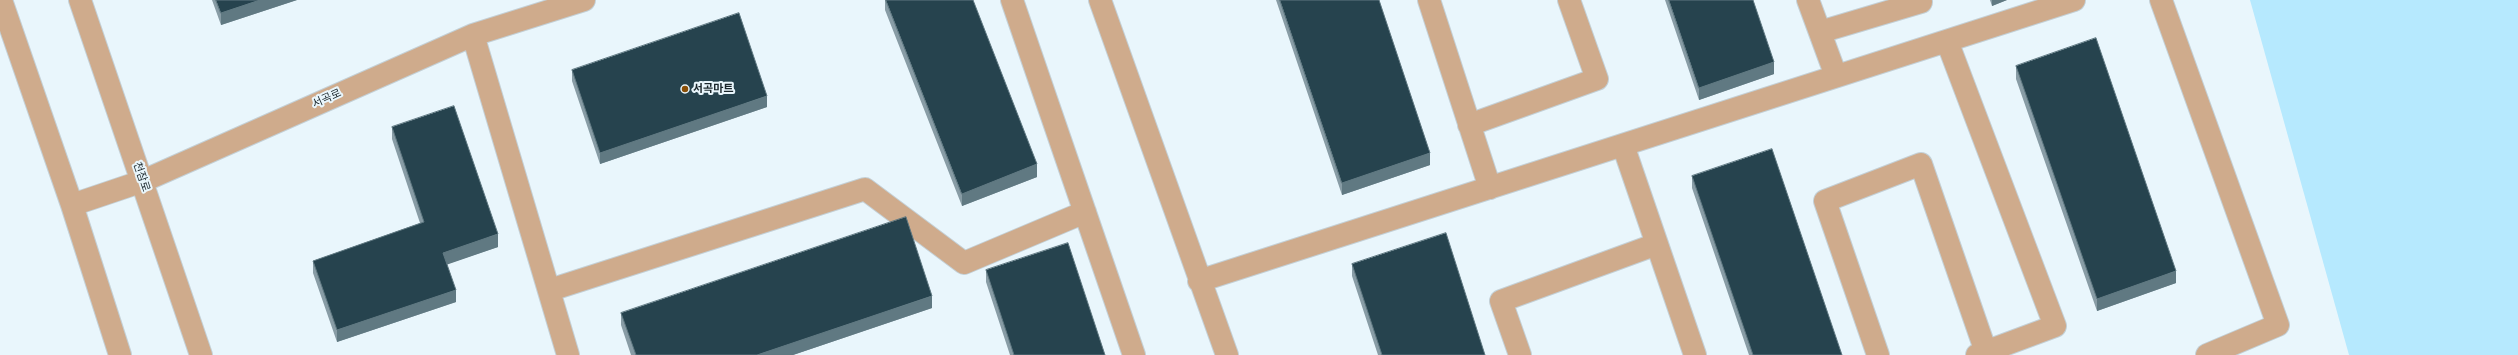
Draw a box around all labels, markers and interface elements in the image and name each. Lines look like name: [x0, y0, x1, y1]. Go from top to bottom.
place label: 서곡마트: [693, 82, 733, 96]
marker: 서곡마트: [680, 84, 690, 94]
street label: 서곡로: [310, 87, 344, 111]
street label: 천잠로: [130, 160, 152, 194]

